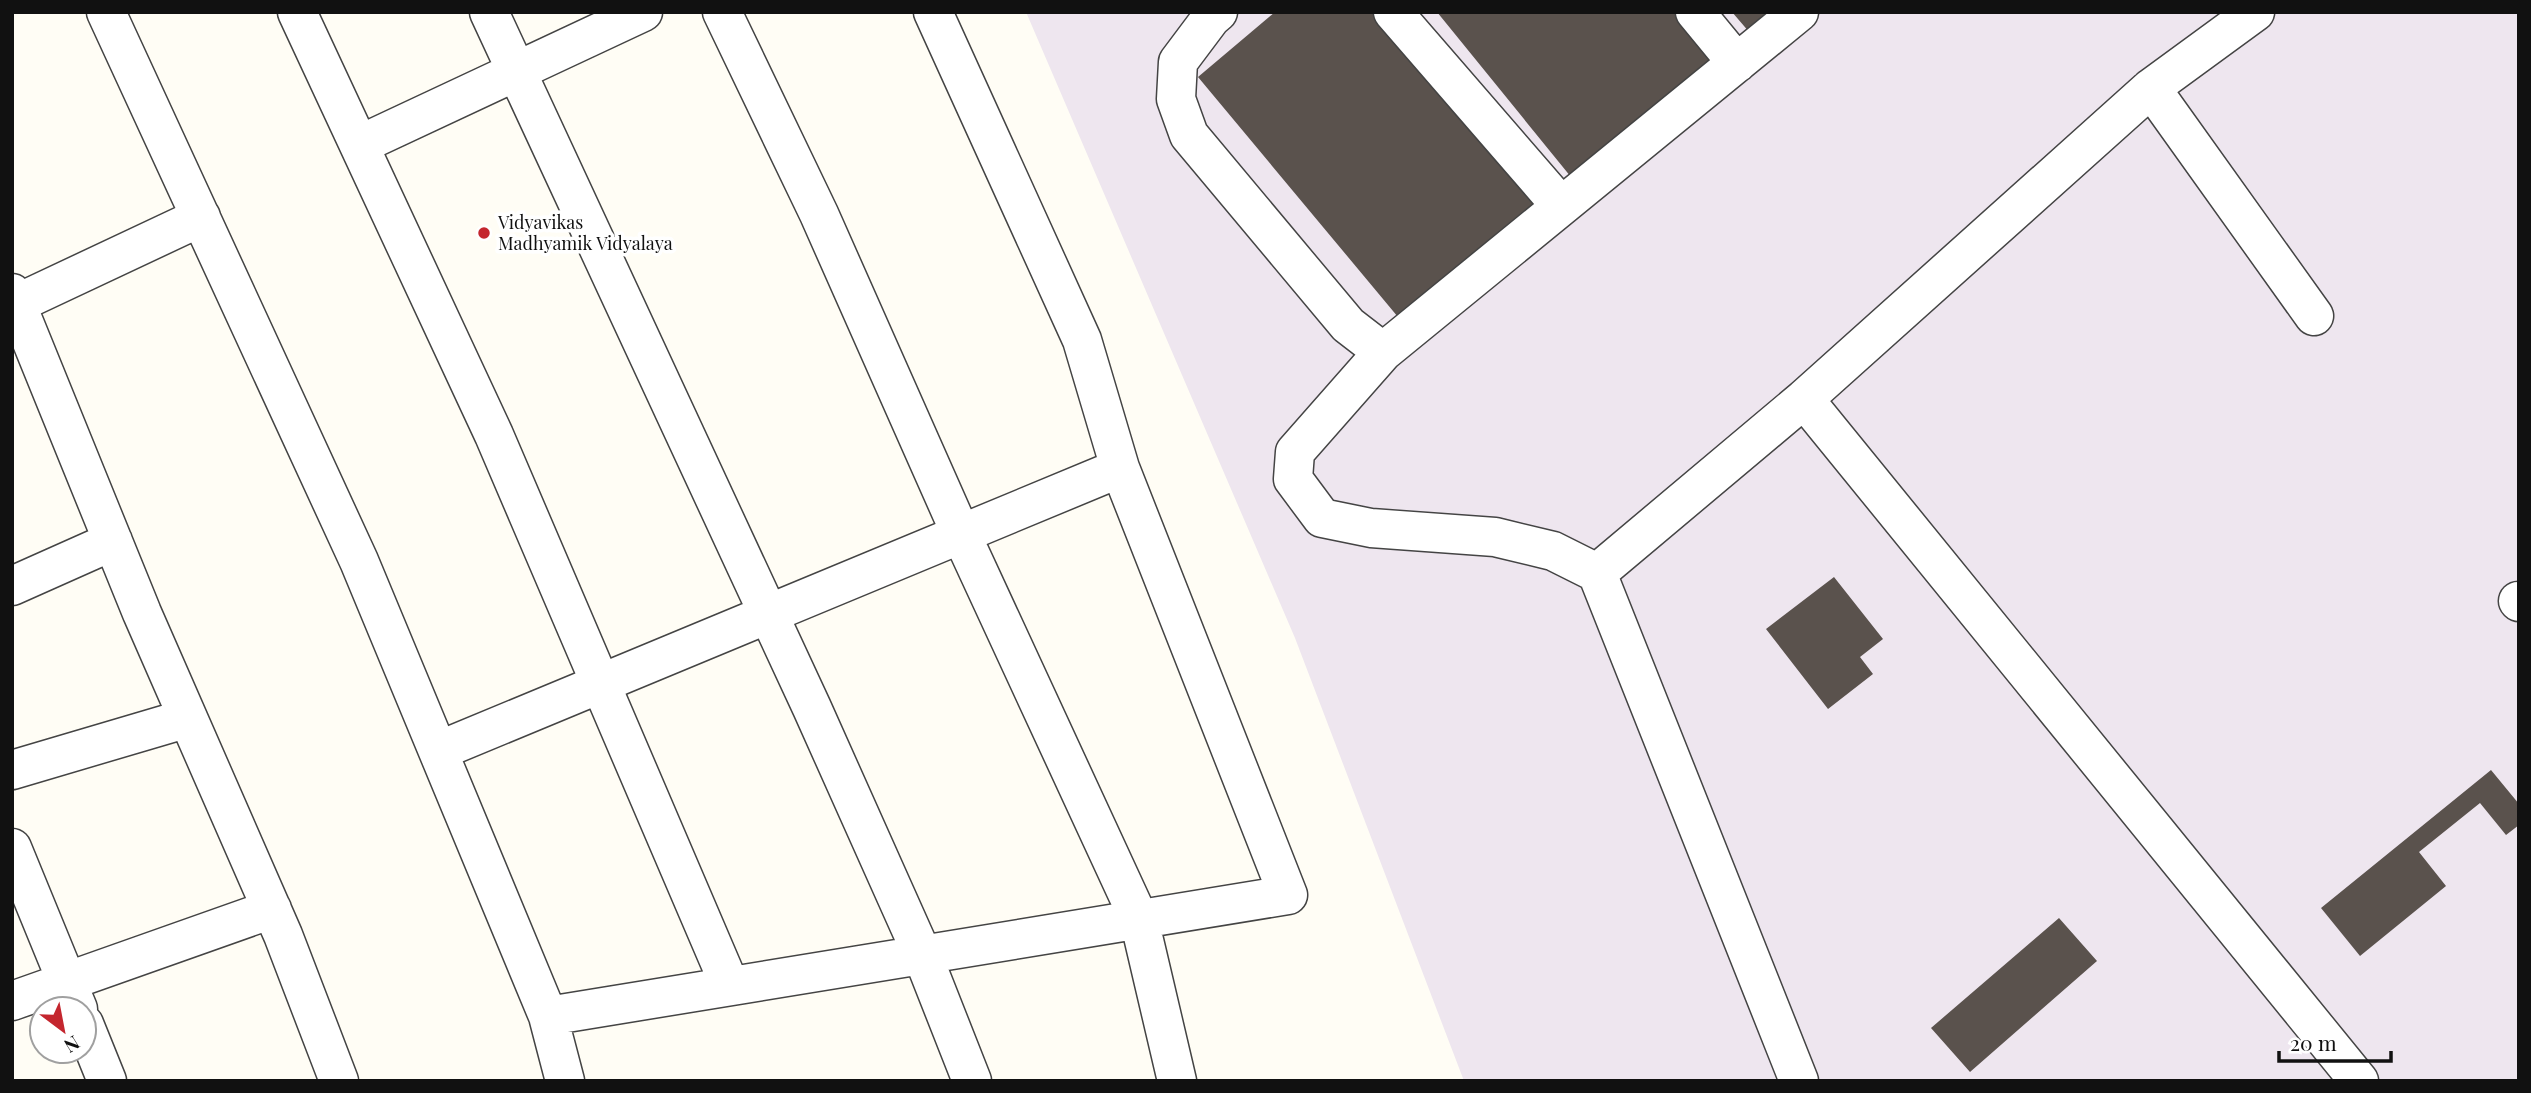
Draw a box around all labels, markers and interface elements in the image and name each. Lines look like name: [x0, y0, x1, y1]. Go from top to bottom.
place label: Vidyavikas Madhyamik Vidyalaya: [497, 210, 673, 255]
marker: Vidyavikas Madhyamik Vidyalaya: [476, 225, 492, 241]
north arrow: [28, 995, 98, 1065]
scale bar: [2279, 1020, 2391, 1064]
text: 20 m: [2290, 1028, 2337, 1056]
text: N: [60, 1031, 85, 1060]

